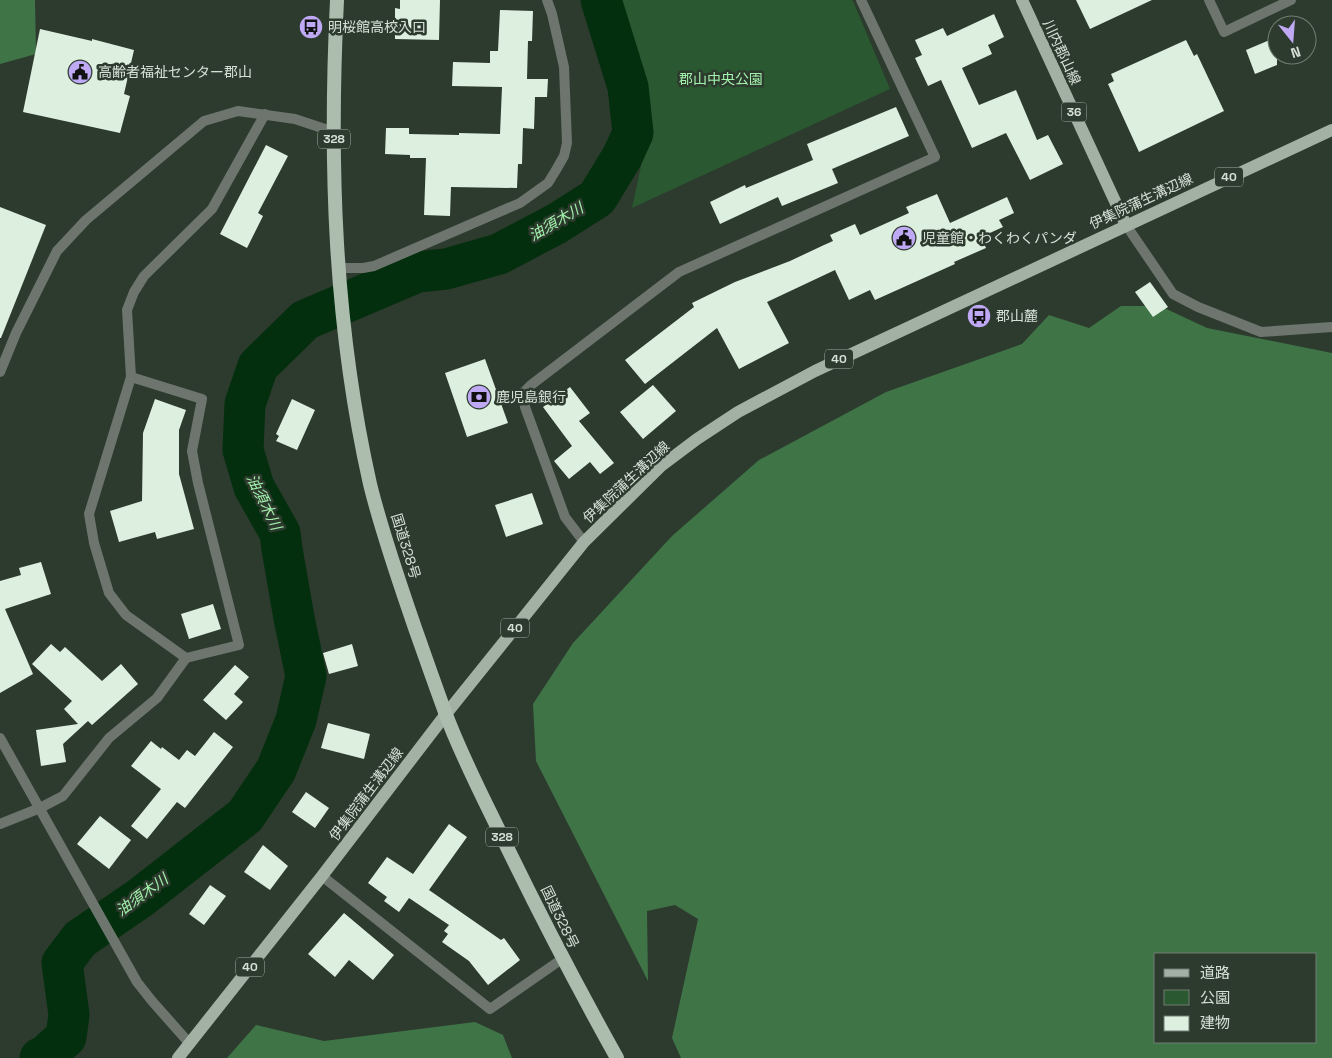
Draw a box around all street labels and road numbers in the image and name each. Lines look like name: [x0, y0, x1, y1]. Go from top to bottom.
street label: 川内郡山線: [1039, 16, 1085, 88]
road number: 36: [1062, 102, 1086, 121]
road number: 328: [318, 130, 350, 148]
road number: 40: [1215, 168, 1243, 186]
street label: 伊集院蒲生溝辺線: [1086, 169, 1196, 233]
road number: 40: [825, 349, 853, 368]
street label: 伊集院蒲生溝辺線: [579, 437, 673, 527]
street label: 国道328号: [388, 511, 424, 581]
road number: 40: [501, 618, 529, 638]
street label: 伊集院蒲生溝辺線: [325, 744, 407, 844]
road number: 328: [486, 828, 518, 846]
street label: 国道328号: [537, 883, 583, 951]
road number: 40: [236, 958, 264, 976]

